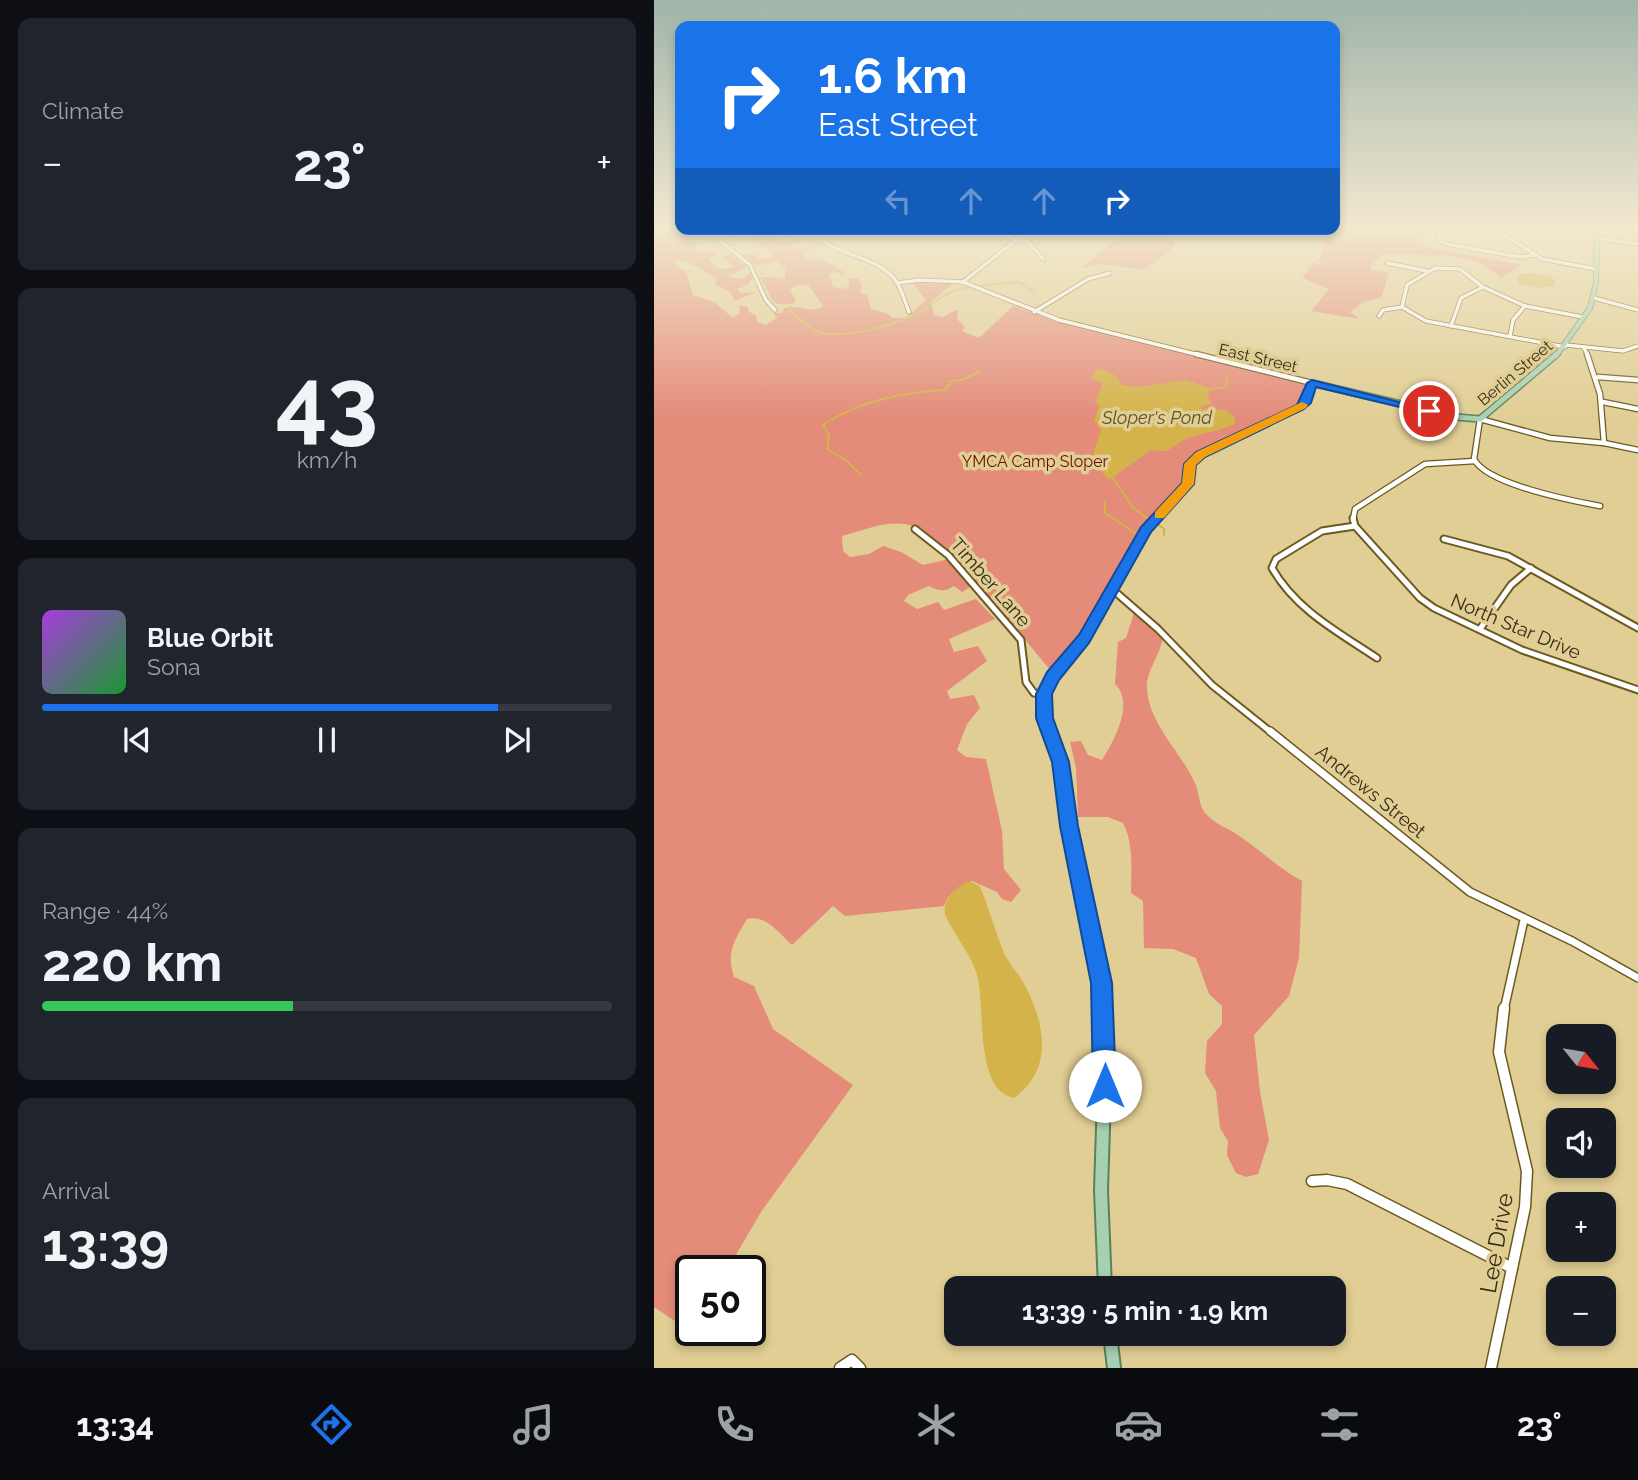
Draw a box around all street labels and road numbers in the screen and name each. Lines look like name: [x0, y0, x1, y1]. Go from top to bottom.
street label: Berlin Street: [1474, 336, 1557, 410]
street label: East Street: [1217, 340, 1300, 376]
street label: Timber Lane: [946, 533, 1036, 631]
street label: North Star Drive: [1448, 589, 1584, 663]
street label: Andrews Street: [1312, 740, 1431, 842]
street label: Lee Drive: [1474, 1191, 1518, 1295]

